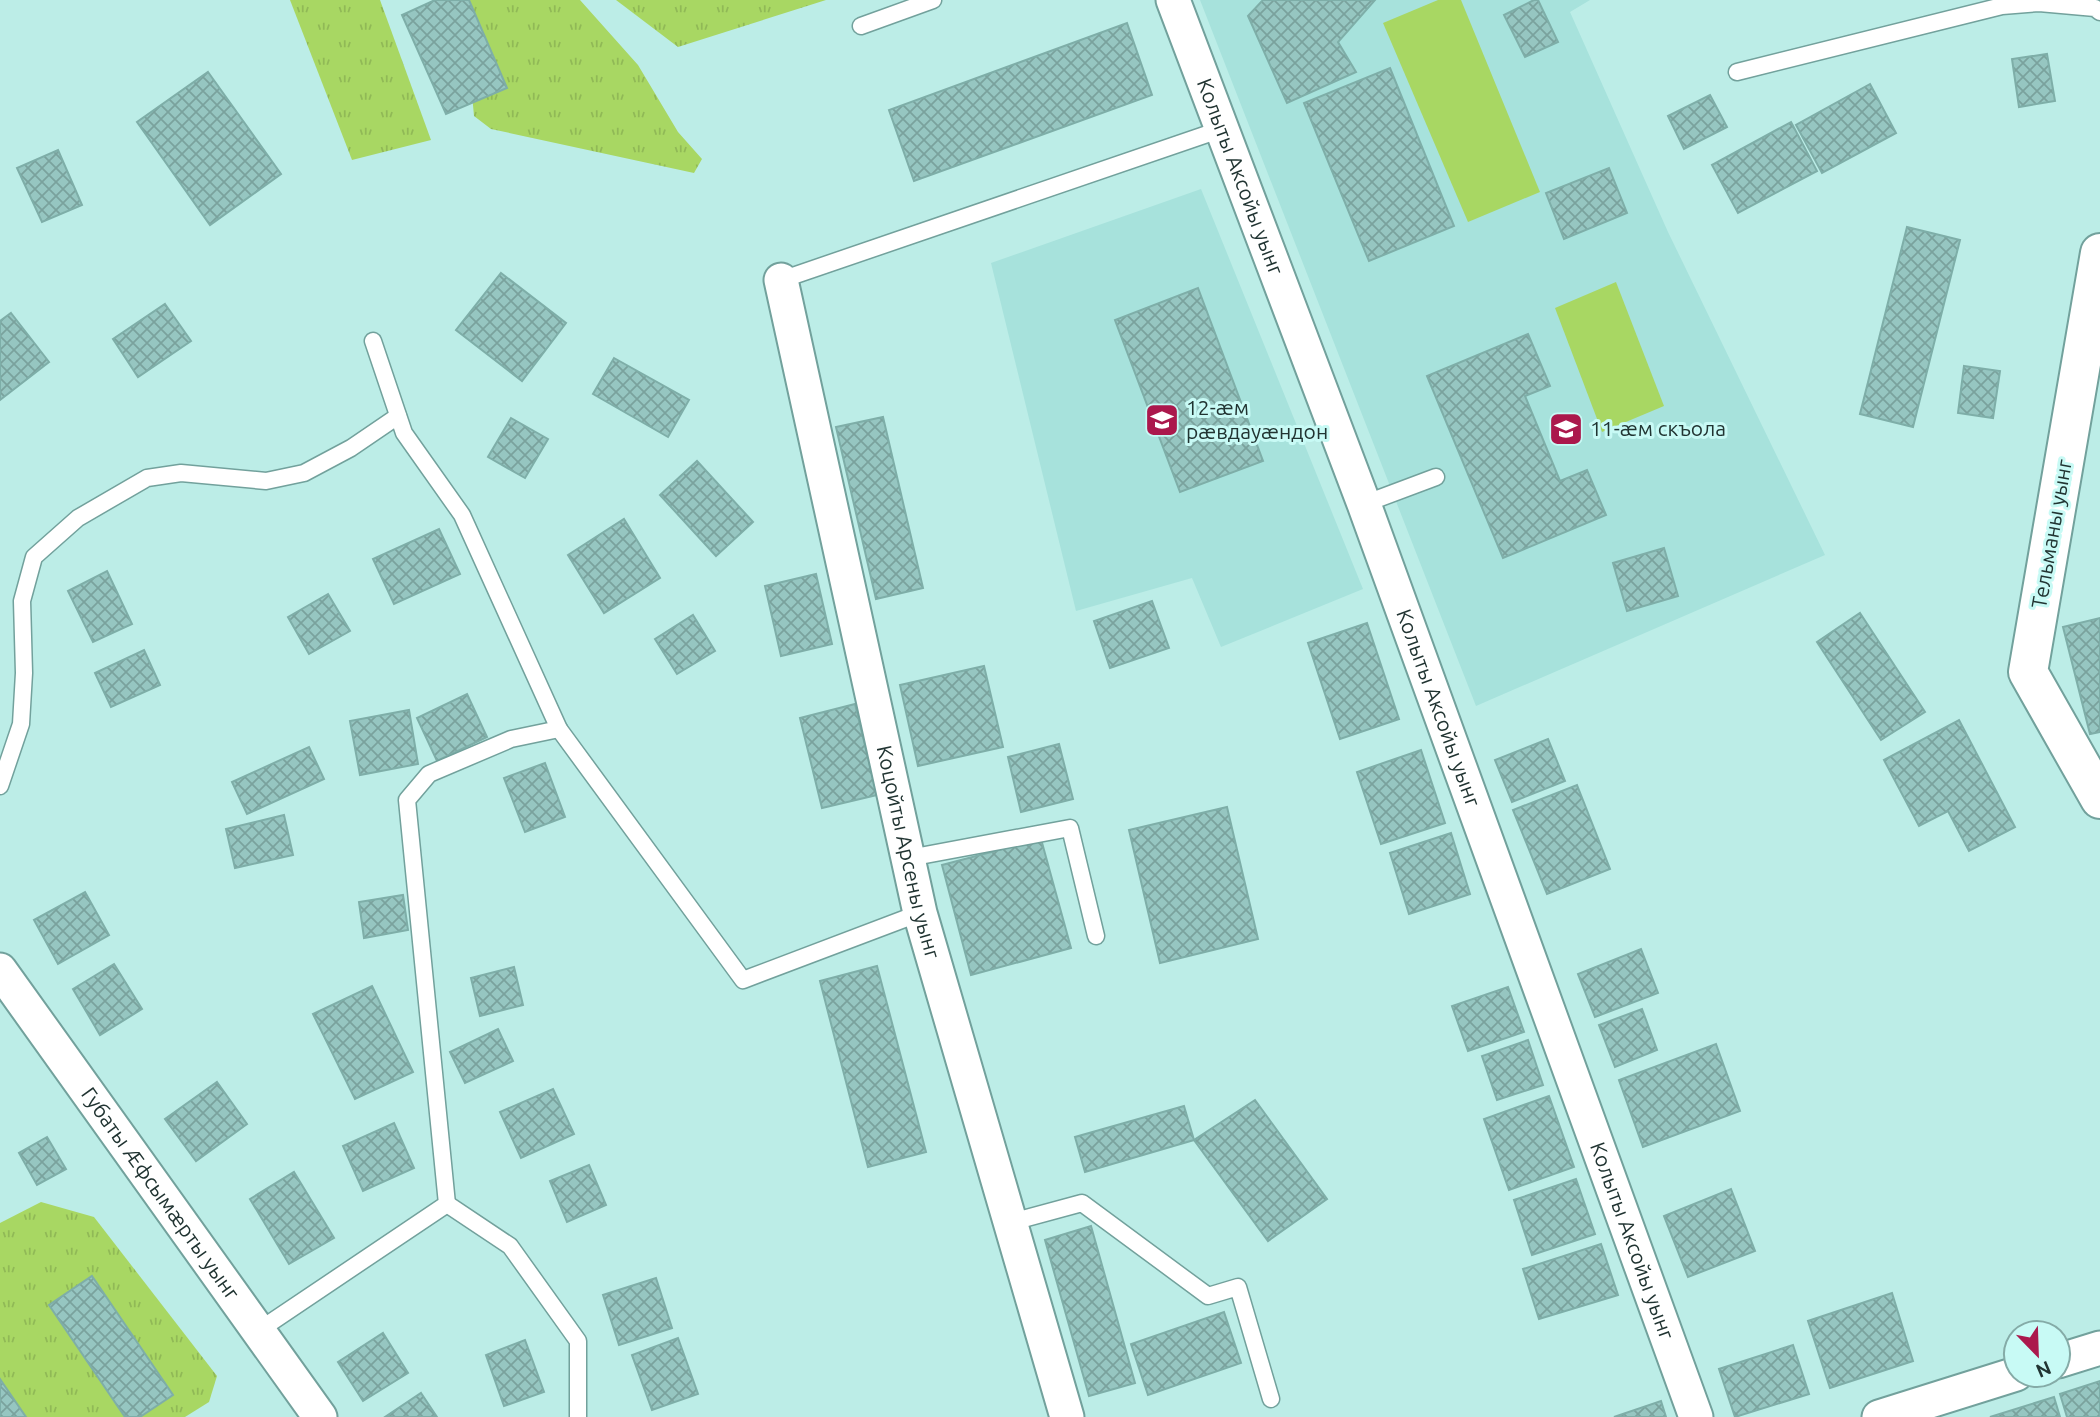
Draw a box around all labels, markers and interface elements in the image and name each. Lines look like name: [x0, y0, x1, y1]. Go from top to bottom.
street label: Колыты Аксойы уынг: [1193, 75, 1289, 278]
place label: 12-æм рӕвдауӕндон: [1186, 395, 1328, 443]
school or university icon: 12-æм рӕвдауӕндон: [1143, 401, 1181, 439]
school or university icon: 11-æм скъола: [1547, 410, 1585, 448]
place label: 11-æм скъола: [1590, 416, 1726, 440]
street label: Тельманы уынг: [2026, 457, 2076, 610]
street label: Колыты Аксойы уынг: [1392, 606, 1486, 810]
street label: Коцойты Арсены уынг: [873, 743, 946, 962]
street label: Губаты Æфсымæрты уынг: [77, 1082, 245, 1304]
street label: Колыты Аксойы уынг: [1586, 1139, 1680, 1343]
north arrow: [2002, 1319, 2072, 1389]
text: N: [2033, 1357, 2054, 1383]

